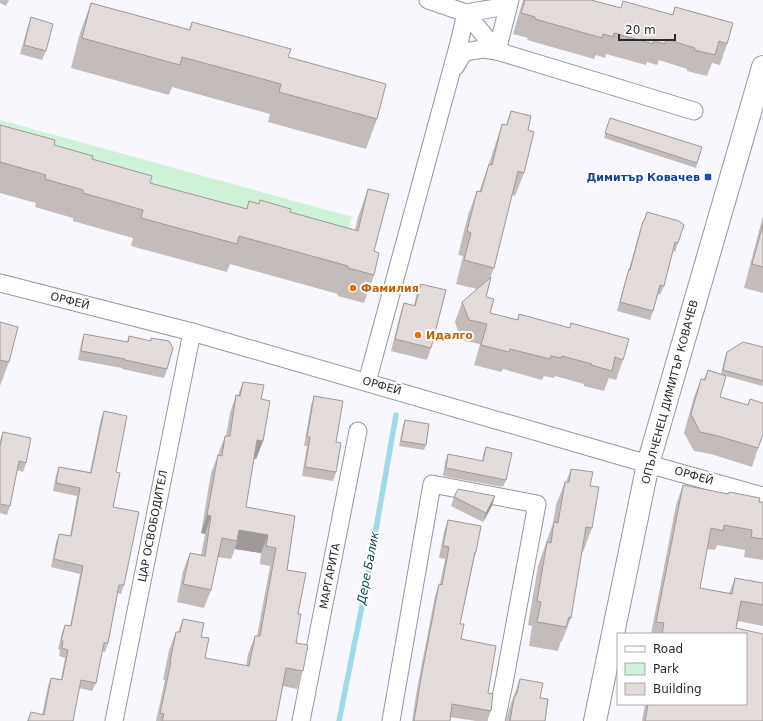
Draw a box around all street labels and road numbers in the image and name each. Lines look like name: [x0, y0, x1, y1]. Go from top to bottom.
street label: ОРФЕЙ: [49, 290, 91, 312]
street label: ОПЪЛЧЕНЕЦ ДИМИТЪР КОВАЧЕВ: [639, 298, 701, 486]
street label: ОРФЕЙ: [361, 374, 403, 398]
street label: ОРФЕЙ: [673, 464, 715, 488]
street label: ЦАР ОСВОБОДИТЕЛ: [136, 469, 170, 583]
street label: МАРГАРИТА: [317, 541, 343, 610]

